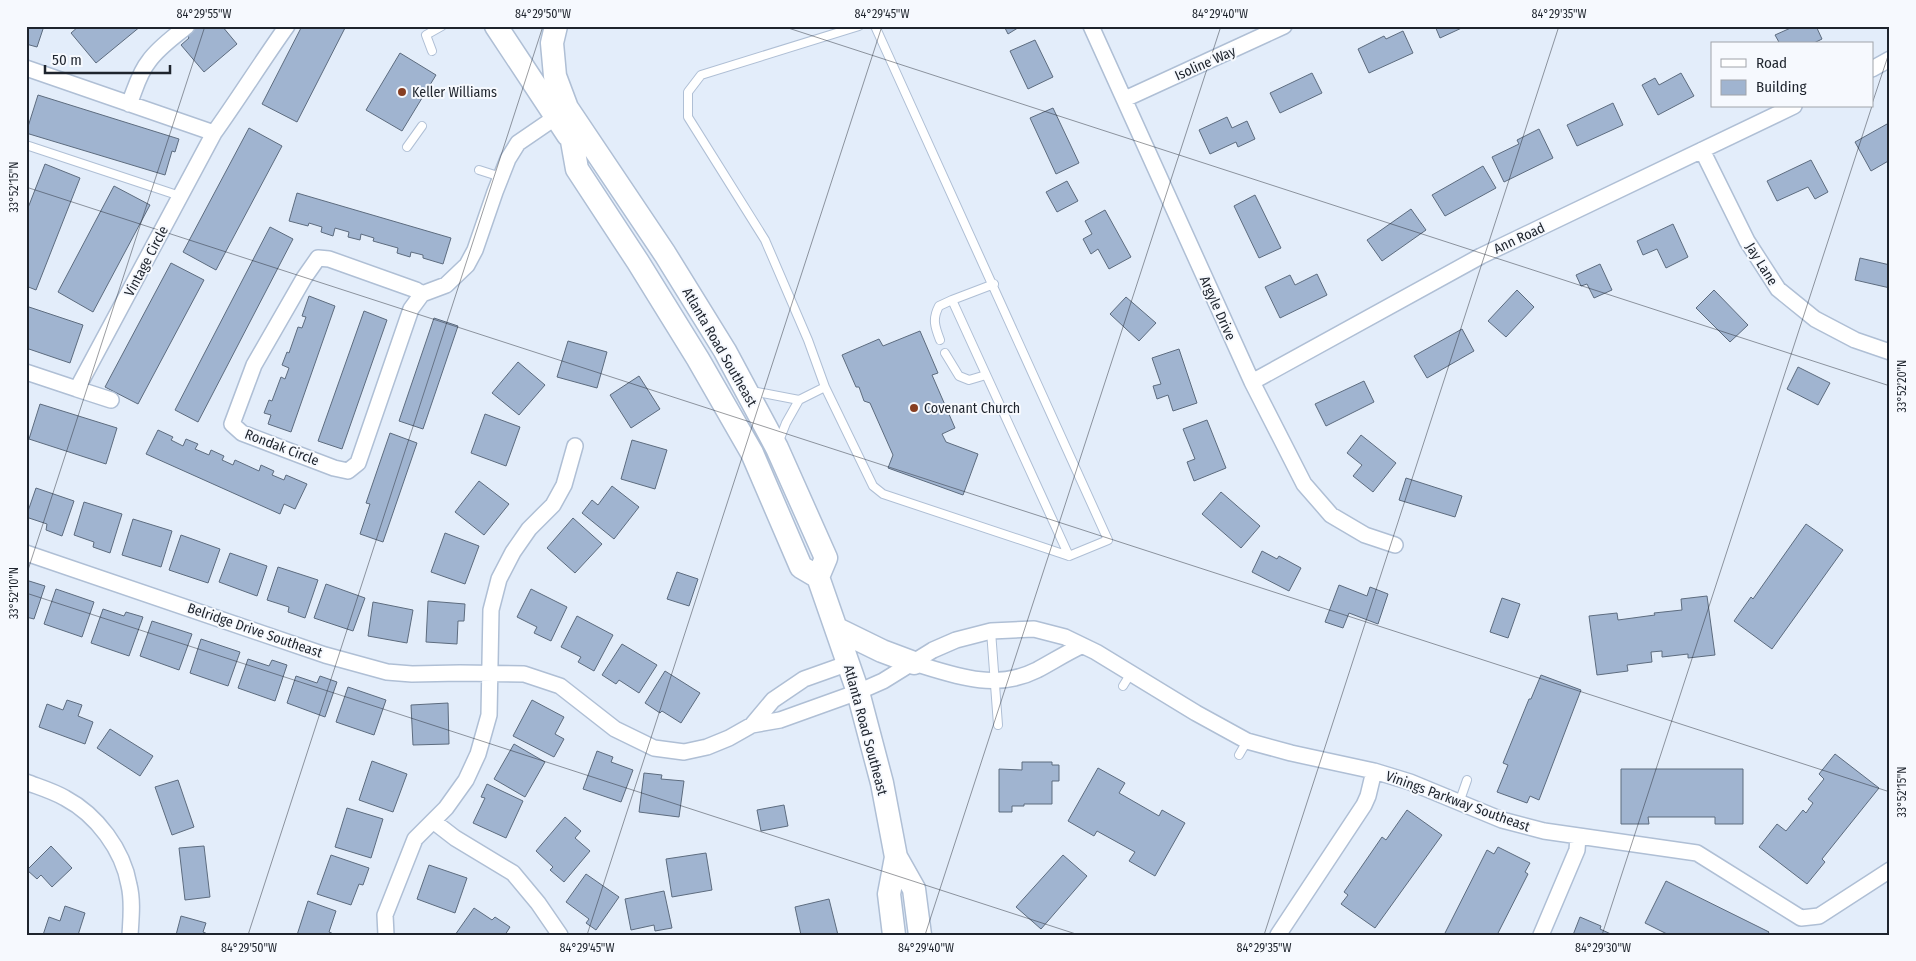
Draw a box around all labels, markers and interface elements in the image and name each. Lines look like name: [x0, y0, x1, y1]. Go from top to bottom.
text: 84°29'55"W: [176, 7, 232, 21]
text: 84°29'50"W: [515, 7, 571, 21]
text: 84°29'45"W: [855, 7, 909, 21]
text: 84°29'40"W: [1192, 7, 1248, 21]
text: 84°29'35"W: [1532, 7, 1587, 21]
scale bar: [45, 42, 170, 74]
street label: Isoline Way: [1172, 42, 1239, 84]
legend: [1711, 42, 1874, 108]
text: 50 m: [52, 51, 82, 69]
text: Road: [1756, 54, 1787, 72]
text: Building: [1756, 78, 1807, 96]
place label: Keller Williams: [412, 84, 497, 101]
marker: Keller Williams: [396, 86, 408, 98]
text: 33°52'15"N: [7, 161, 21, 213]
street label: Ann Road: [1491, 219, 1547, 258]
street label: Vintage Circle: [121, 223, 172, 299]
street label: Jay Lane: [1742, 240, 1781, 289]
street label: Argyle Drive: [1196, 274, 1239, 343]
street label: Atlanta Road Southeast: [679, 285, 761, 410]
text: 33°52'20"N: [1895, 360, 1909, 412]
place label: Covenant Church: [924, 400, 1020, 417]
marker: Covenant Church: [908, 402, 920, 414]
street label: Rondak Circle: [242, 426, 321, 469]
text: 33°52'10"N: [7, 567, 21, 619]
street label: Belridge Drive Southeast: [185, 599, 325, 662]
street label: Atlanta Road Southeast: [840, 663, 891, 798]
text: 33°52'15"N: [1895, 766, 1909, 818]
street label: Vinings Parkway Southeast: [1383, 767, 1533, 836]
text: 84°29'50"W: [221, 941, 277, 955]
text: 84°29'45"W: [560, 941, 614, 955]
text: 84°29'40"W: [898, 941, 954, 955]
text: 84°29'35"W: [1237, 941, 1292, 955]
text: 84°29'30"W: [1575, 941, 1631, 955]

